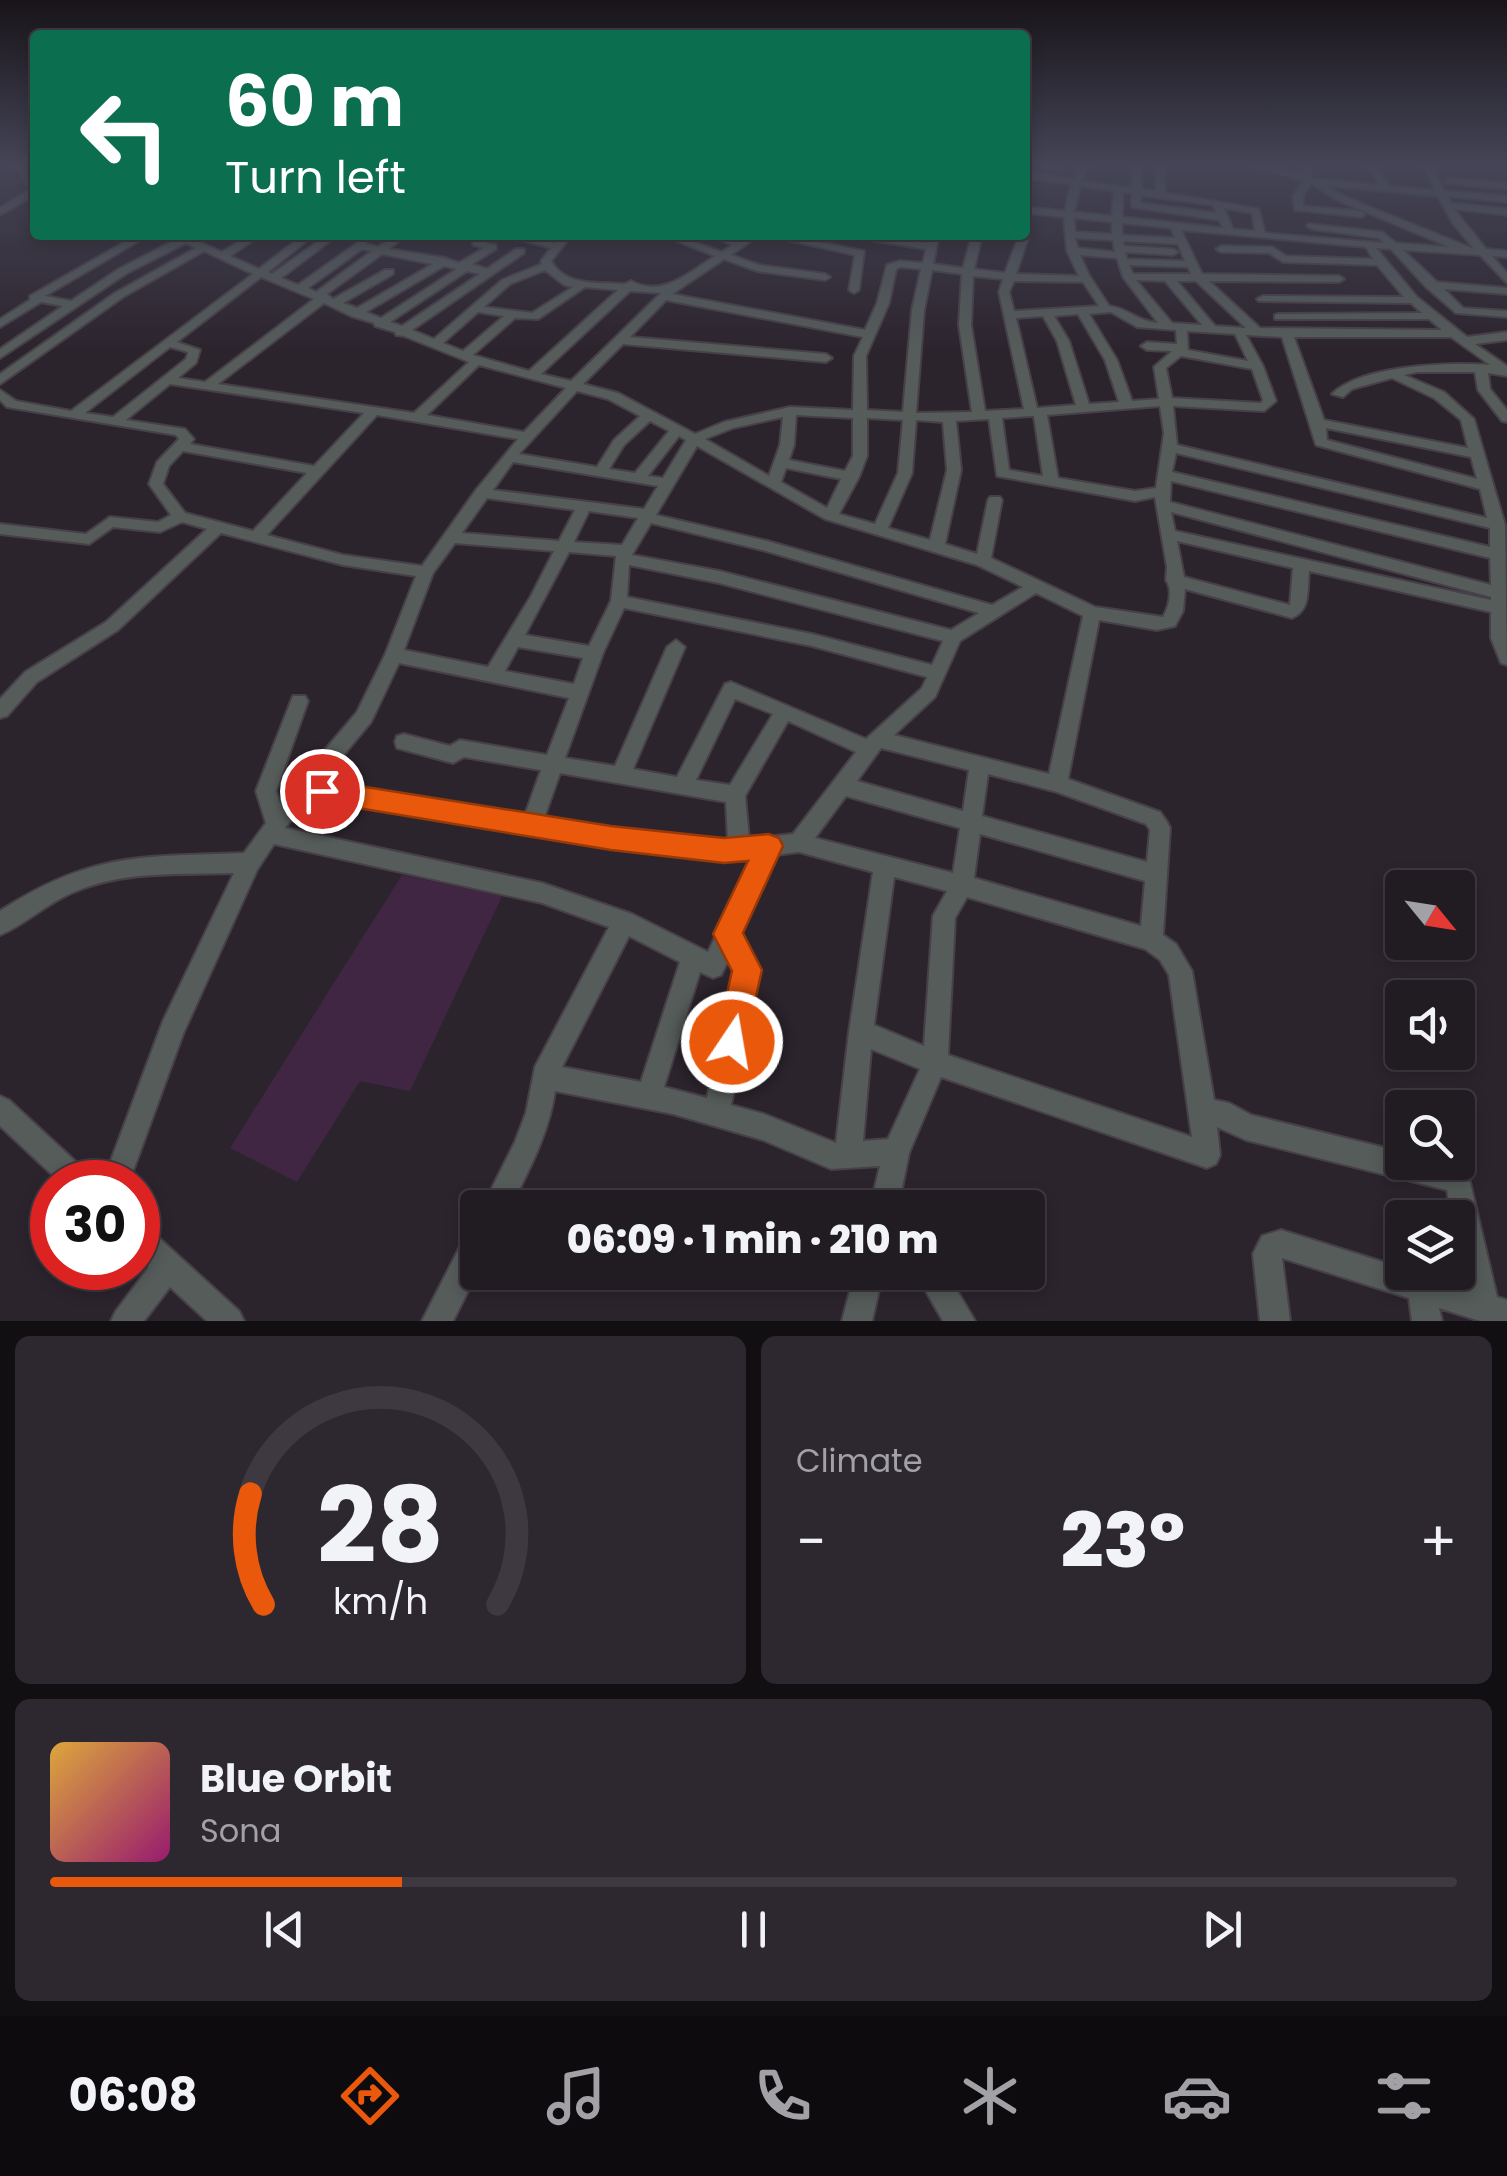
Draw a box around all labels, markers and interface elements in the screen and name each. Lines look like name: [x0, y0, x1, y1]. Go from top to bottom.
text: 60 m: [225, 52, 404, 151]
icon: left: [60, 70, 190, 200]
text: Turn left: [225, 146, 406, 209]
pin: [280, 749, 365, 834]
icon: arrive: [295, 764, 350, 819]
north arrow: [1385, 870, 1475, 960]
map controls: [1385, 870, 1475, 1290]
button: sound: [1385, 980, 1475, 1070]
position arrow: [680, 990, 784, 1094]
button: search: [1385, 1090, 1475, 1180]
speed limit sign: 30: [30, 1160, 160, 1290]
button: layers: [1385, 1200, 1475, 1290]
text: 06:09 · 1 min · 210 m: [567, 1213, 938, 1266]
text: Climate: [796, 1438, 923, 1483]
text: 28: [317, 1453, 444, 1598]
text: 23°: [1061, 1488, 1185, 1593]
text: −: [796, 1503, 826, 1580]
text: +: [1419, 1503, 1457, 1580]
text: km/h: [333, 1576, 428, 1627]
text: Blue Orbit: [200, 1752, 392, 1805]
text: Sona: [200, 1808, 281, 1853]
icon: previous: [257, 1902, 312, 1957]
icon: pause: [726, 1902, 781, 1957]
icon: next: [1195, 1902, 1250, 1957]
icon: directions: [335, 2061, 405, 2131]
icon: music: [541, 2061, 611, 2131]
icon: phone: [748, 2061, 818, 2131]
icon: climate: [955, 2061, 1025, 2131]
icon: car: [1162, 2061, 1232, 2131]
icon: filters: [1369, 2061, 1439, 2131]
text: 06:08: [68, 2064, 198, 2127]

